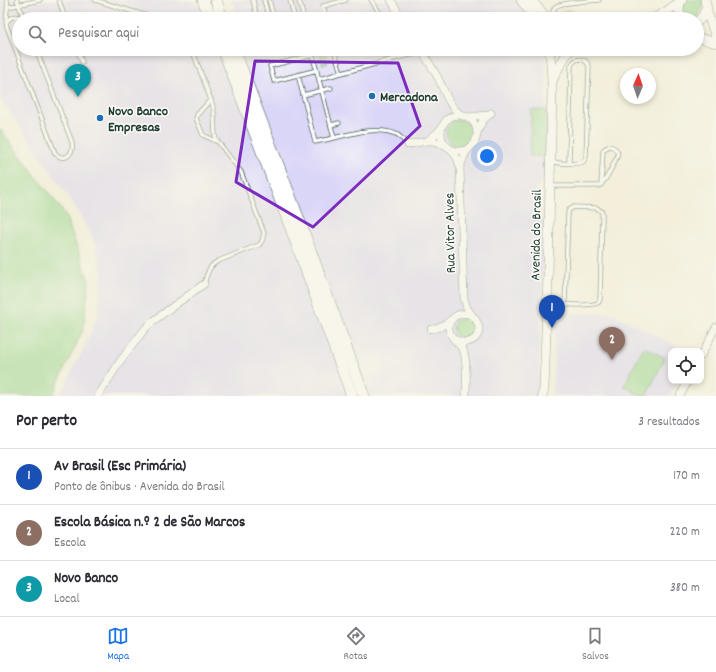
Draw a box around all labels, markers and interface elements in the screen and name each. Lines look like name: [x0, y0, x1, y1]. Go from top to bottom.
search box: [12, 12, 704, 56]
icon: search: [26, 23, 48, 45]
text: Pesquisar aqui: [58, 23, 139, 45]
pin: 3: [65, 64, 91, 97]
north arrow: [620, 68, 656, 104]
place label: Mercadona: [380, 88, 439, 108]
marker: Mercadona: [367, 91, 377, 101]
place label: Novo Banco Empresas: [108, 102, 168, 138]
marker: Novo Banco Empresas: [95, 113, 105, 123]
your location: [477, 146, 497, 166]
street label: Avenida do Brasil: [526, 189, 548, 281]
street label: Rua Vitor Alves: [440, 192, 462, 273]
pin: 1: [539, 295, 565, 328]
pin: 2: [599, 327, 625, 360]
map controls: [668, 348, 704, 384]
button: locate: [668, 348, 704, 384]
text: Por perto: [16, 410, 77, 434]
text: 3 resultados: [638, 413, 700, 432]
text: Av Brasil (Esc Primária): [54, 456, 186, 478]
text: 1: [28, 467, 30, 486]
text: 170 m: [673, 467, 700, 486]
text: Ponto de ônibus · Avenida do Brasil: [54, 478, 225, 497]
text: Escola Básica n.º 2 de São Marcos: [54, 512, 245, 534]
text: 2: [26, 523, 32, 542]
text: 220 m: [670, 523, 700, 542]
text: Escola: [54, 534, 86, 553]
text: Novo Banco: [54, 568, 118, 590]
text: 3: [26, 579, 32, 598]
text: 380 m: [670, 579, 700, 598]
text: Local: [54, 590, 80, 609]
tab: Mapa: [107, 625, 129, 665]
tab: Rotas: [344, 625, 368, 665]
tab: Salvos: [582, 625, 609, 665]

